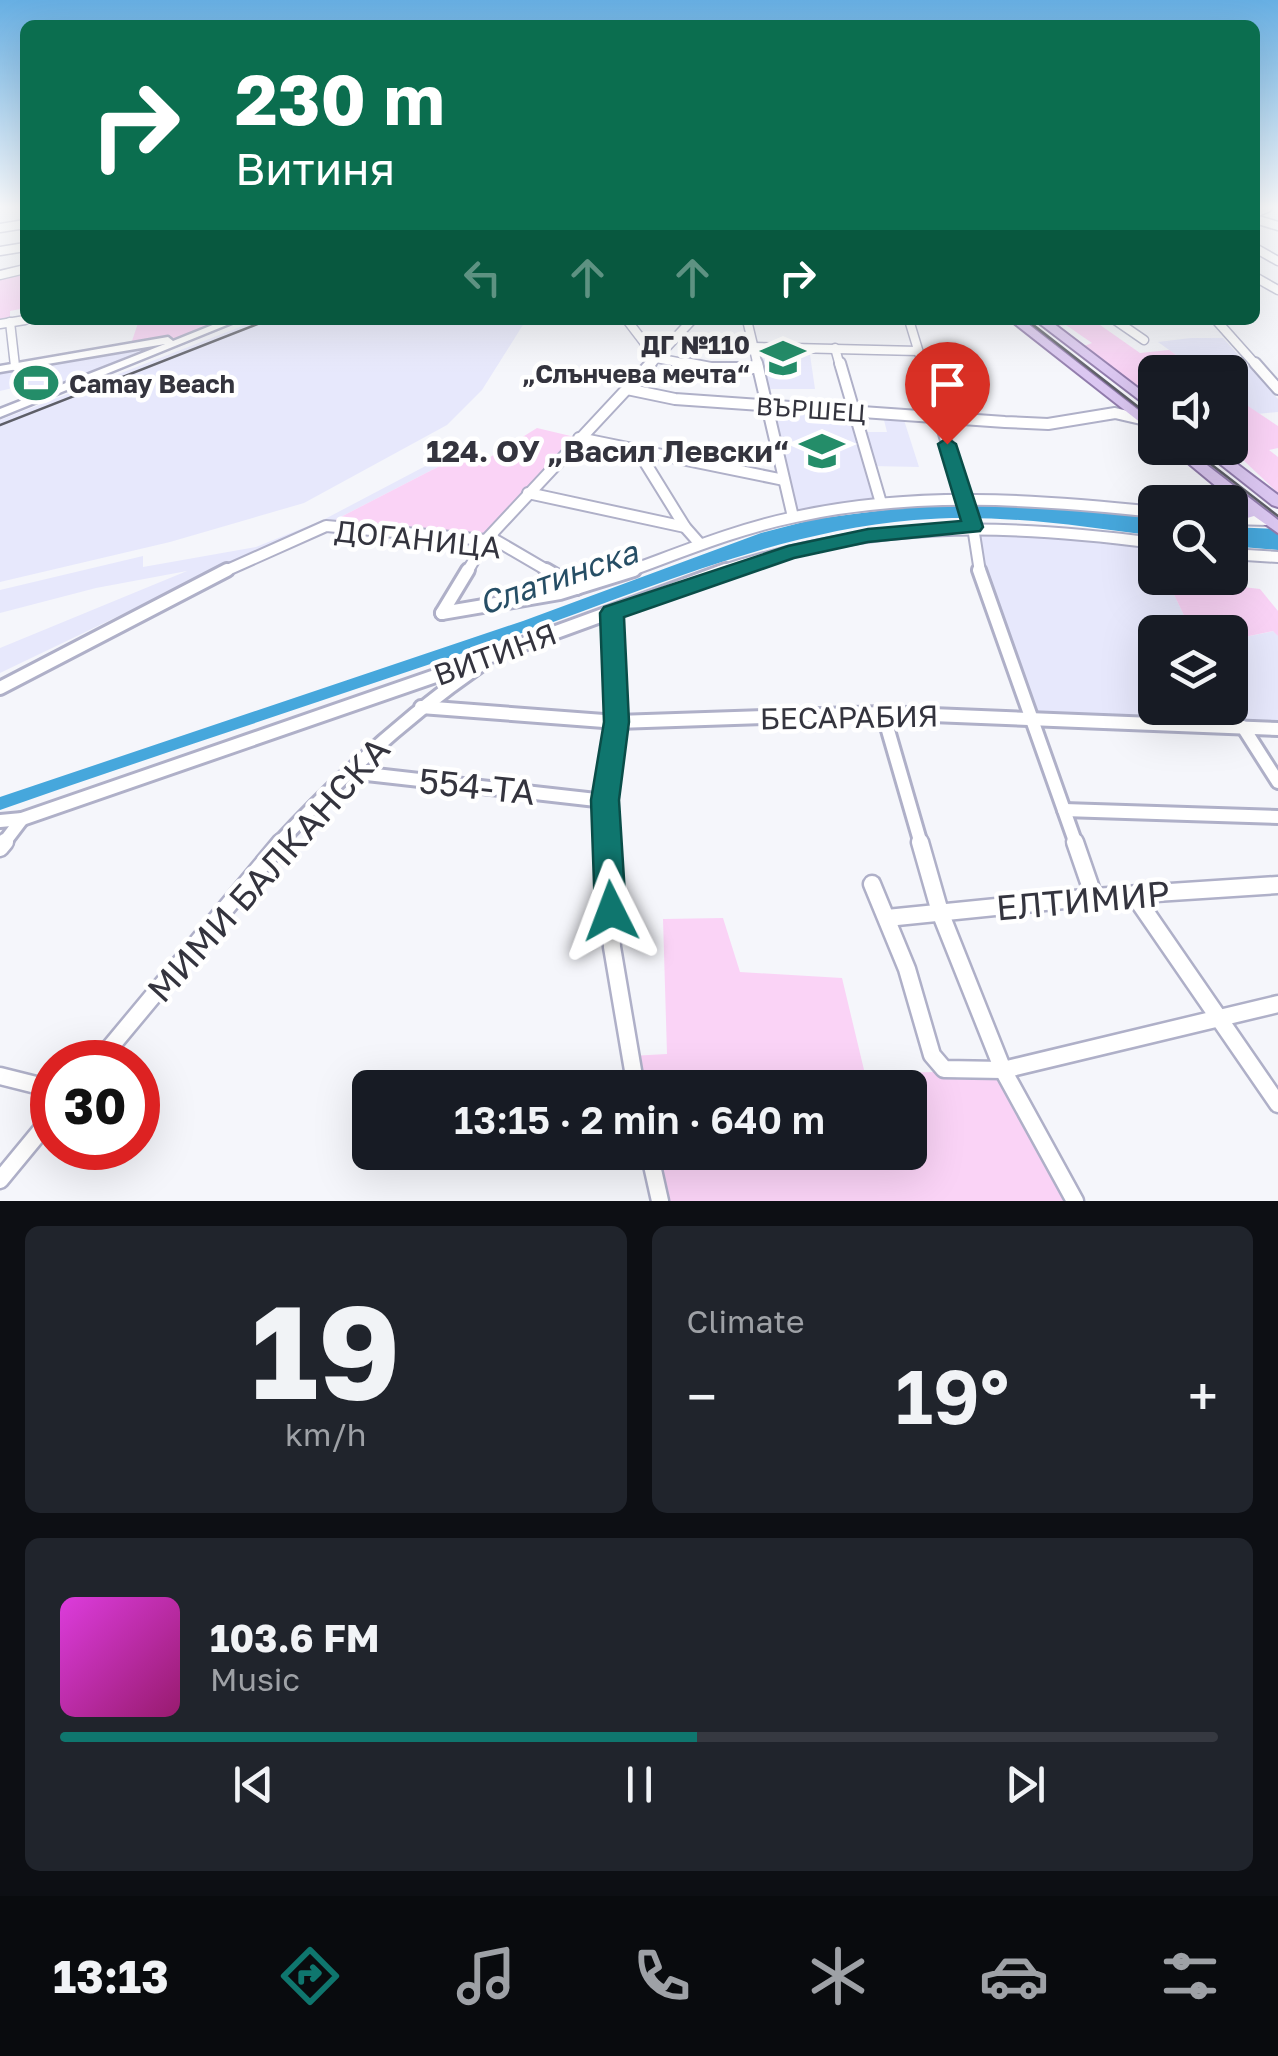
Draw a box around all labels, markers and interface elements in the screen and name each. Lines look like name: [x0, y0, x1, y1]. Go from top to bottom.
text: 230 m: [235, 56, 445, 140]
icon: right: [70, 60, 200, 190]
text: Витиня: [235, 141, 395, 195]
icon: left: [455, 250, 510, 305]
icon: ahead: [560, 250, 615, 305]
icon: ahead: [665, 250, 720, 305]
icon: right: [770, 250, 825, 305]
place label: ДГ №110 „Слънчева мечта“: [522, 329, 750, 389]
school or university icon: ДГ №110 „Слънчева мечта“: [759, 334, 807, 382]
pin: [905, 342, 990, 445]
map controls: [1138, 355, 1248, 725]
button: sound: [1138, 355, 1248, 465]
icon: arrive: [920, 357, 975, 412]
sports icon: Camay Beach: [12, 359, 60, 407]
place label: Camay Beach: [69, 368, 235, 399]
street label: ВЪРШЕЦ: [755, 390, 867, 428]
school or university icon: 124. ОУ „Васил Левски“: [798, 427, 846, 475]
place label: 124. ОУ „Васил Левски“: [426, 433, 789, 469]
button: search: [1138, 485, 1248, 595]
street label: ДОГАНИЦА: [333, 512, 503, 566]
water label: Слатинска: [474, 531, 644, 622]
street label: ВИТИНЯ: [429, 615, 561, 693]
button: layers: [1138, 615, 1248, 725]
street label: БЕСАРАБИЯ: [759, 697, 939, 737]
street label: МИМИ БАЛКАНСКА: [138, 728, 398, 1010]
street label: 554-ТА: [417, 759, 537, 813]
position arrow: [559, 859, 663, 963]
street label: ЕЛТИМИР: [994, 871, 1172, 929]
speed limit sign: 30: [30, 1040, 160, 1170]
text: 13:15 · 2 min · 640 m: [454, 1097, 825, 1142]
text: 19: [251, 1272, 401, 1428]
text: Climate: [687, 1302, 805, 1340]
text: 19°: [895, 1350, 1009, 1441]
text: −: [687, 1363, 717, 1429]
text: +: [1188, 1363, 1218, 1429]
text: km/h: [285, 1415, 366, 1453]
text: 103.6 FM: [210, 1615, 380, 1660]
text: Music: [210, 1660, 300, 1698]
icon: previous: [226, 1757, 281, 1812]
icon: pause: [612, 1757, 667, 1812]
icon: next: [998, 1757, 1053, 1812]
icon: directions: [275, 1941, 345, 2011]
icon: music: [451, 1941, 521, 2011]
icon: phone: [627, 1941, 697, 2011]
icon: climate: [803, 1941, 873, 2011]
icon: car: [979, 1941, 1049, 2011]
icon: filters: [1155, 1941, 1225, 2011]
text: 13:13: [53, 1949, 169, 2003]

